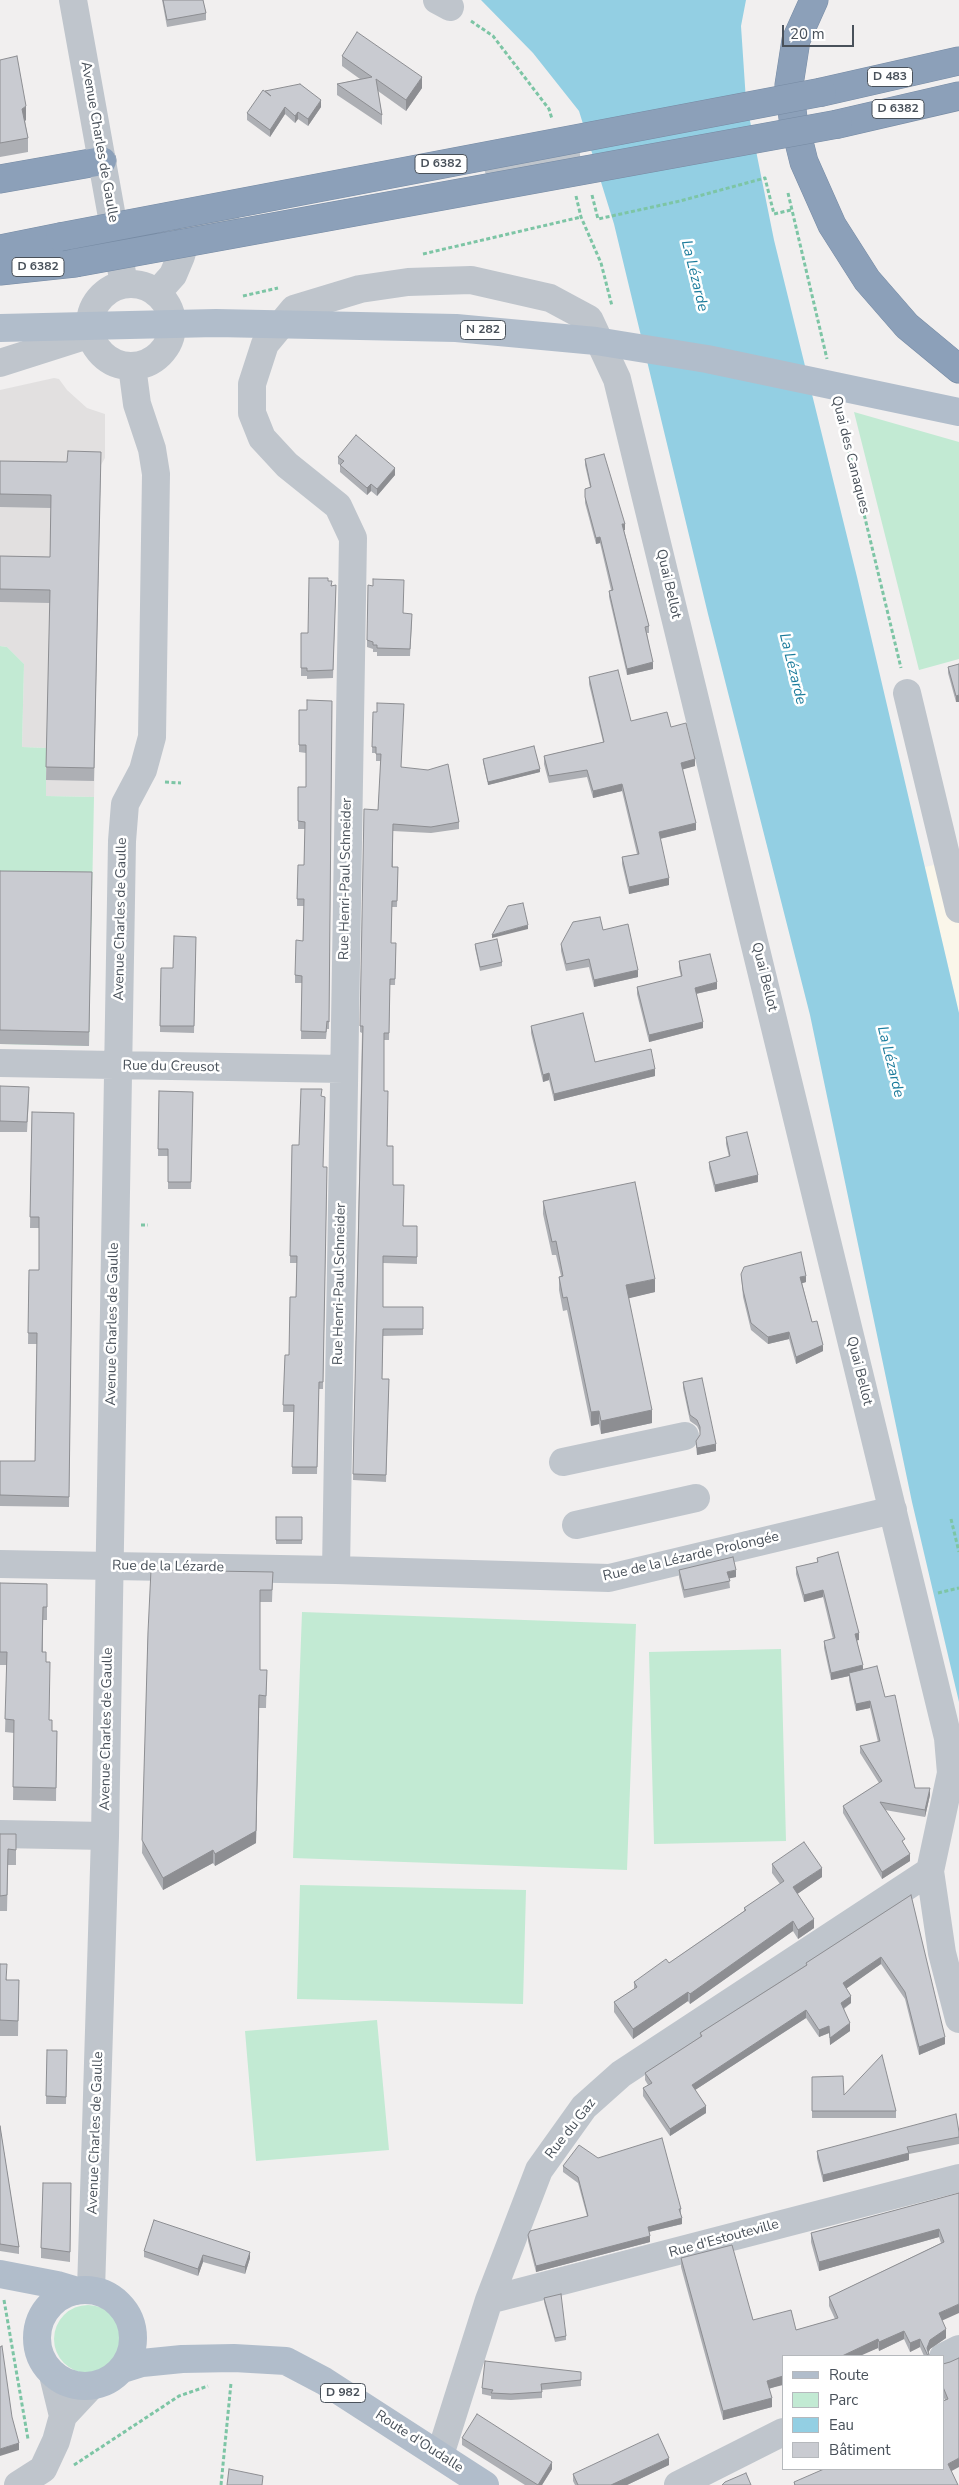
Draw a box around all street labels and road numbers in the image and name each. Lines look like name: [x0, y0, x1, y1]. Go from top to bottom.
street label: Avenue Charles de Gaulle: [77, 60, 121, 224]
road number: D 483: [868, 68, 912, 86]
road number: D 6382: [872, 100, 924, 118]
road number: D 6382: [415, 154, 467, 173]
road number: D 6382: [12, 258, 64, 276]
road number: N 282: [460, 320, 506, 340]
street label: Quai des Canaques: [827, 394, 873, 516]
street label: Quai Bellot: [652, 548, 684, 620]
street label: Rue Henri-Paul Schneider: [336, 798, 356, 960]
street label: Avenue Charles de Gaulle: [111, 837, 131, 1001]
street label: Quai Bellot: [747, 941, 781, 1013]
street label: Rue du Creusot: [122, 1058, 220, 1076]
street label: Rue Henri-Paul Schneider: [330, 1203, 350, 1365]
street label: Avenue Charles de Gaulle: [103, 1242, 123, 1406]
street label: Quai Bellot: [842, 1335, 876, 1407]
street label: Rue de la Lézarde Prolongée: [601, 1529, 781, 1585]
street label: Rue de la Lézarde: [112, 1558, 224, 1576]
street label: Avenue Charles de Gaulle: [97, 1647, 117, 1811]
street label: Avenue Charles de Gaulle: [85, 2051, 107, 2215]
street label: Rue du Gaz: [542, 2095, 600, 2163]
street label: Rue d'Estouteville: [667, 2216, 781, 2262]
road number: D 982: [320, 2384, 366, 2402]
street label: Route d'Oudalle: [372, 2407, 466, 2477]

